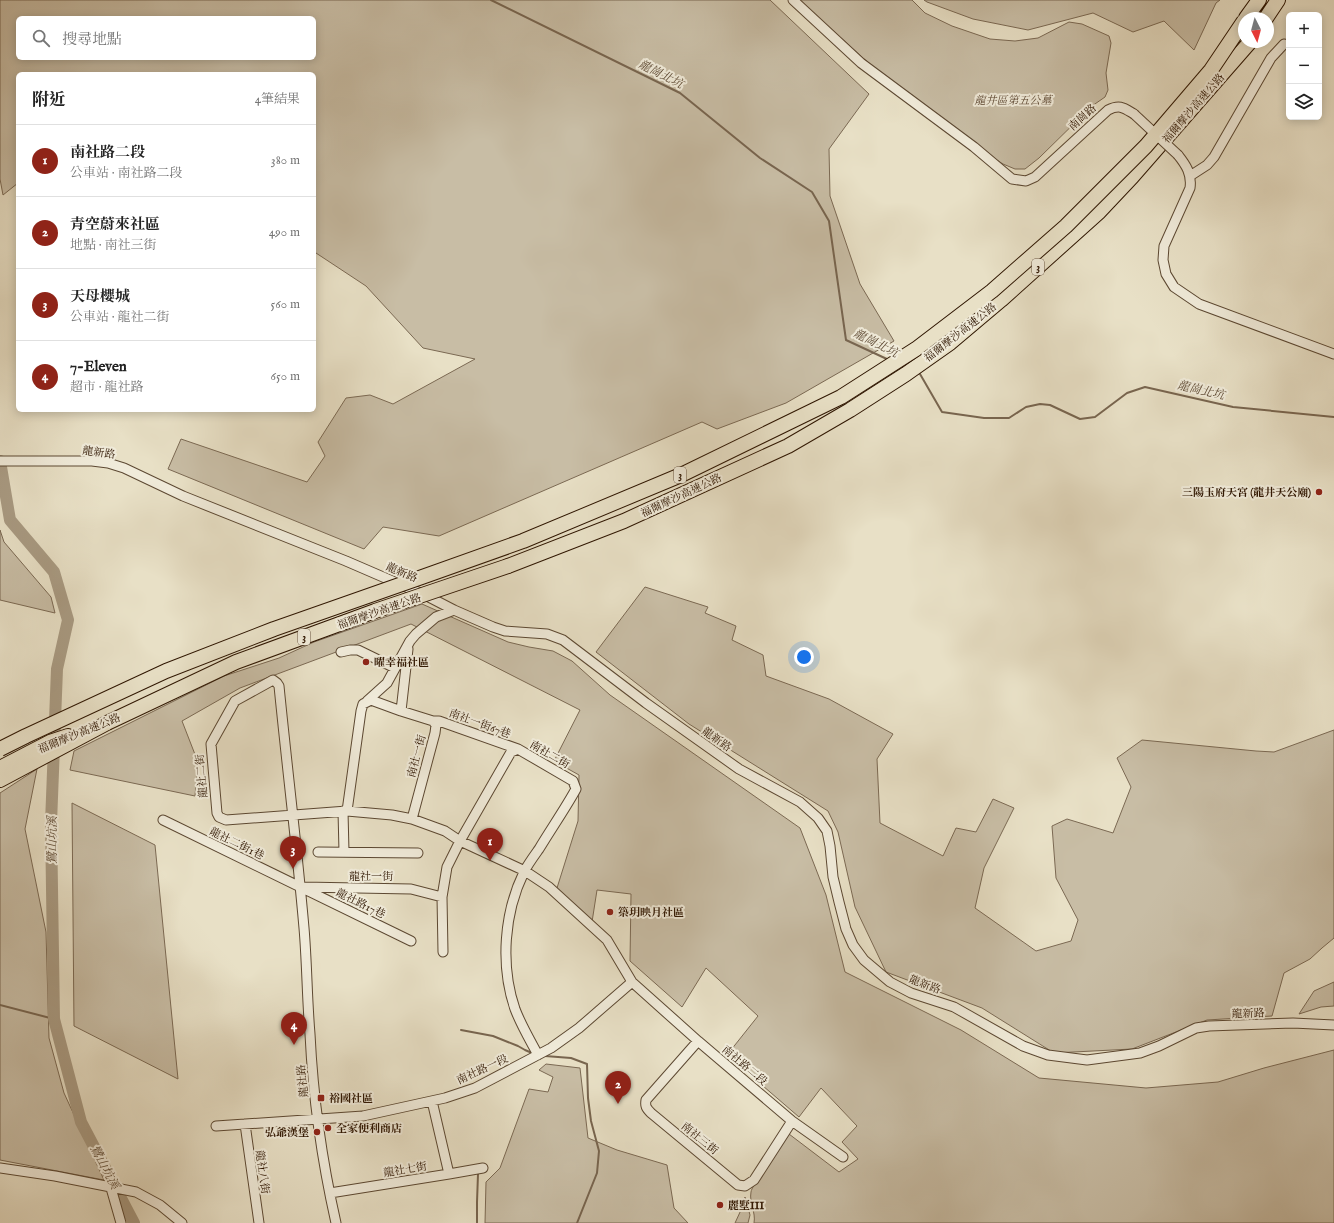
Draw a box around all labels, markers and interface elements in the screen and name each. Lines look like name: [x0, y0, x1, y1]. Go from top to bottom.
north arrow: [1238, 12, 1274, 48]
map controls: [1286, 12, 1322, 120]
button: +: [1286, 12, 1322, 48]
search box: [16, 16, 316, 60]
icon: search: [30, 27, 52, 49]
text: 搜尋地點: [62, 30, 122, 49]
button: −: [1286, 48, 1322, 84]
water label: 龍崗北坑: [636, 57, 687, 93]
street label: 福爾摩沙高速公路: [1160, 71, 1228, 146]
button: layers: [1286, 84, 1322, 120]
text: 附近: [32, 90, 66, 111]
text: 4筆結果: [255, 91, 300, 108]
park label: 龍井區第五公墓: [975, 94, 1053, 108]
street label: 南崗路: [1066, 102, 1100, 134]
text: 南社路二段: [70, 143, 145, 162]
text: 1: [43, 152, 47, 169]
text: 380 m: [271, 152, 300, 169]
text: 公車站 · 南社路二段: [70, 165, 183, 182]
text: 青空蔚來社區: [70, 215, 160, 234]
text: 2: [42, 224, 48, 241]
text: 490 m: [269, 224, 300, 241]
text: 地點 · 南社三街: [70, 237, 157, 254]
road number: 3: [1032, 259, 1044, 275]
text: 天母櫻城: [70, 287, 130, 306]
text: 3: [43, 296, 47, 313]
text: 560 m: [271, 296, 300, 313]
street label: 福爾摩沙高速公路: [922, 300, 1000, 365]
text: 公車站 · 龍社二街: [70, 309, 170, 326]
water label: 龍崗北坑: [851, 326, 902, 362]
text: 7-Eleven: [70, 357, 127, 376]
text: 4: [42, 368, 48, 385]
text: 650 m: [271, 368, 300, 385]
water label: 龍崗北坑: [1176, 378, 1228, 404]
text: 超市 · 龍社路: [70, 379, 144, 396]
street label: 龍新路: [82, 444, 116, 462]
road number: 3: [674, 467, 686, 483]
street label: 福爾摩沙高速公路: [639, 471, 724, 521]
place label: 三陽玉府天宮 (龍井天公廟): [1182, 486, 1311, 500]
marker: 三陽玉府天宮 (龍井天公廟): [1314, 487, 1324, 497]
street label: 龍新路: [384, 560, 420, 586]
street label: 福爾摩沙高速公路: [335, 591, 423, 633]
road number: 3: [298, 629, 310, 645]
your location: [794, 647, 814, 667]
place label: 曜幸福社區: [374, 656, 429, 670]
marker: 曜幸福社區: [361, 657, 371, 667]
street label: 南社一街67巷: [447, 706, 512, 742]
street label: 福爾摩沙高速公路: [36, 711, 123, 757]
street label: 龍新路: [699, 725, 734, 755]
street label: 南社一街: [405, 733, 429, 779]
street label: 南社二街: [527, 738, 572, 772]
street label: 龍社二街: [193, 753, 211, 798]
water label: 鷺山坑溪: [45, 814, 60, 864]
street label: 龍社二街1巷: [207, 825, 266, 863]
pin: 1: [477, 828, 503, 861]
pin: 3: [280, 836, 306, 869]
street label: 龍社一街: [349, 870, 393, 884]
street label: 龍社路17巷: [334, 886, 388, 922]
place label: 築玥映月社區: [618, 906, 684, 920]
marker: 築玥映月社區: [605, 907, 615, 917]
street label: 龍新路: [907, 973, 943, 997]
street label: 龍新路: [1231, 1006, 1265, 1022]
pin: 4: [281, 1012, 307, 1045]
street label: 南社路二段: [719, 1043, 770, 1089]
street label: 南社路一段: [455, 1052, 510, 1088]
street label: 龍社路: [294, 1064, 312, 1098]
pin: 2: [605, 1071, 631, 1104]
place label: 裕國社區: [329, 1092, 373, 1106]
marker: 裕國社區: [316, 1093, 326, 1103]
street label: 南社三街: [678, 1119, 721, 1158]
place label: 全家便利商店: [336, 1122, 402, 1136]
marker: 全家便利商店: [323, 1123, 333, 1133]
place label: 弘爺漢堡: [265, 1126, 309, 1140]
marker: 弘爺漢堡: [312, 1127, 322, 1137]
water label: 鷺山坑溪: [87, 1143, 123, 1194]
street label: 龍社八街: [252, 1149, 272, 1195]
street label: 龍社七街: [382, 1160, 428, 1180]
place label: 麗墅III: [728, 1199, 764, 1213]
marker: 麗墅III: [715, 1200, 725, 1210]

